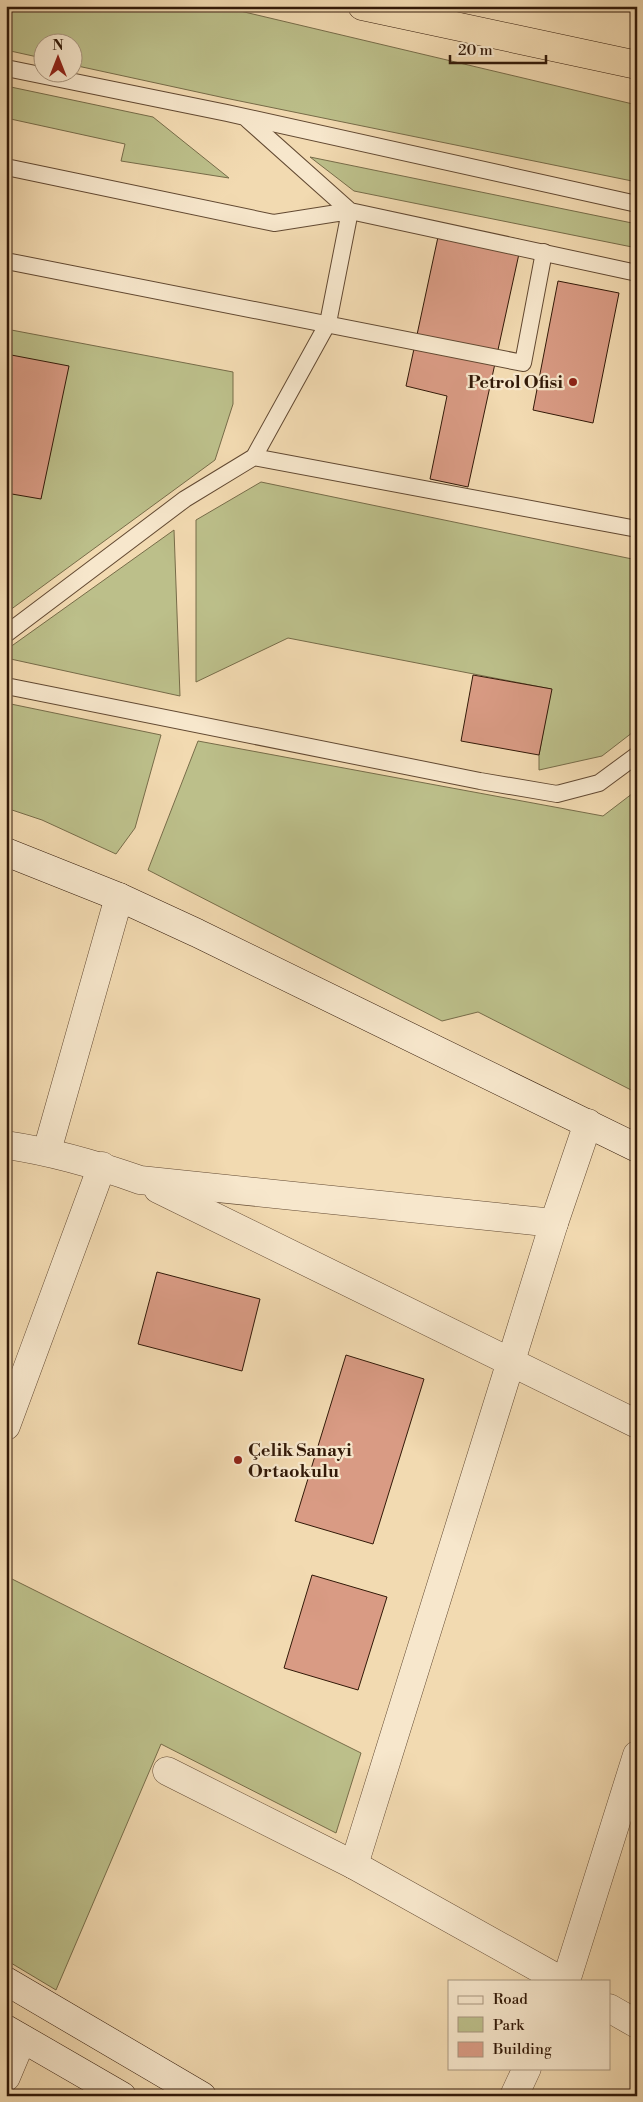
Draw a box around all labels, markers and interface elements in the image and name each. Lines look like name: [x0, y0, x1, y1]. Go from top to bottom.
north arrow: [32, 32, 82, 82]
scale bar: [450, 32, 547, 64]
text: N: [52, 37, 64, 55]
text: 20 m: [458, 41, 493, 60]
place label: Petrol Ofisi: [468, 371, 563, 394]
marker: Petrol Ofisi: [567, 376, 579, 388]
place label: Çelik Sanayi Ortaokulu: [248, 1439, 352, 1483]
marker: Çelik Sanayi Ortaokulu: [232, 1454, 244, 1466]
legend: [448, 1980, 610, 2070]
text: Road: [493, 1990, 528, 2009]
text: Park: [493, 2016, 525, 2035]
text: Building: [492, 2040, 552, 2059]

